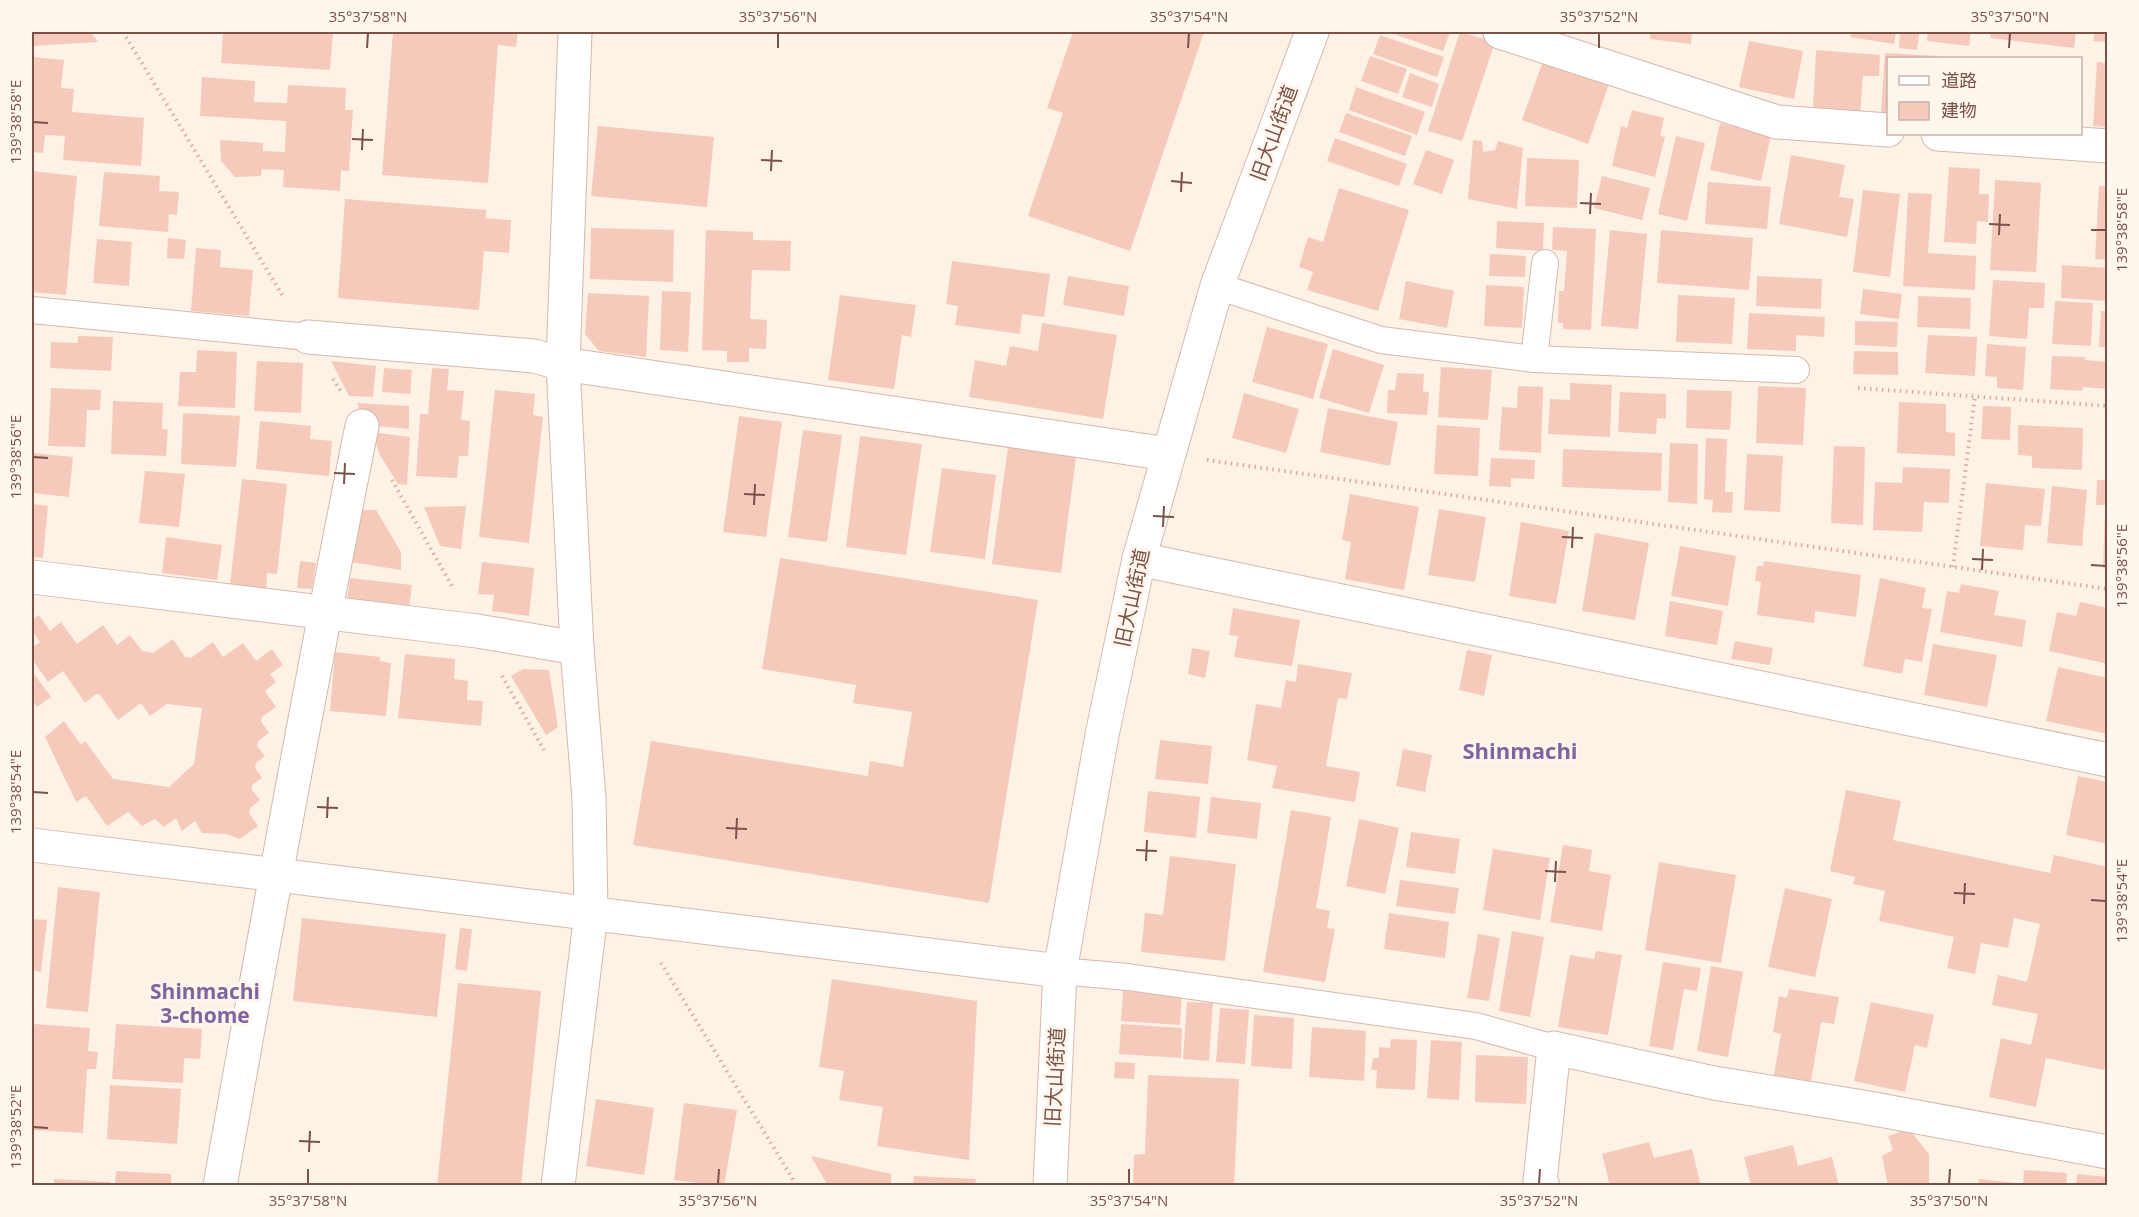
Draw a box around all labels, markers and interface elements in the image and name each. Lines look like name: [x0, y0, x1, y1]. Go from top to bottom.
text: 35°37'58"N: [329, 6, 407, 26]
text: 35°37'56"N: [739, 6, 817, 26]
text: 35°37'54"N: [1150, 6, 1228, 26]
text: 35°37'52"N: [1560, 6, 1638, 26]
text: 35°37'50"N: [1971, 6, 2049, 26]
legend: [1887, 57, 2082, 135]
text: 道路: [1941, 68, 1977, 92]
text: 139°38'58"E: [5, 80, 25, 164]
street label: 旧大山街道: [1244, 81, 1303, 184]
text: 建物: [1941, 98, 1977, 122]
text: 139°38'58"E: [2111, 188, 2131, 272]
text: 139°38'56"E: [5, 415, 25, 499]
text: 139°38'56"E: [2111, 524, 2131, 608]
street label: 旧大山街道: [1108, 546, 1155, 650]
district label: Shinmachi: [1462, 735, 1578, 765]
text: 139°38'54"E: [5, 750, 25, 834]
text: 139°38'54"E: [2111, 859, 2131, 943]
district label: Shinmachi 3-chome: [150, 977, 260, 1029]
street label: 旧大山街道: [1038, 1026, 1071, 1128]
text: 139°38'52"E: [5, 1085, 25, 1169]
text: 35°37'58"N: [269, 1190, 347, 1210]
text: 35°37'56"N: [679, 1190, 757, 1210]
text: 35°37'54"N: [1090, 1190, 1168, 1210]
text: 35°37'52"N: [1500, 1190, 1578, 1210]
text: 35°37'50"N: [1910, 1190, 1988, 1210]

